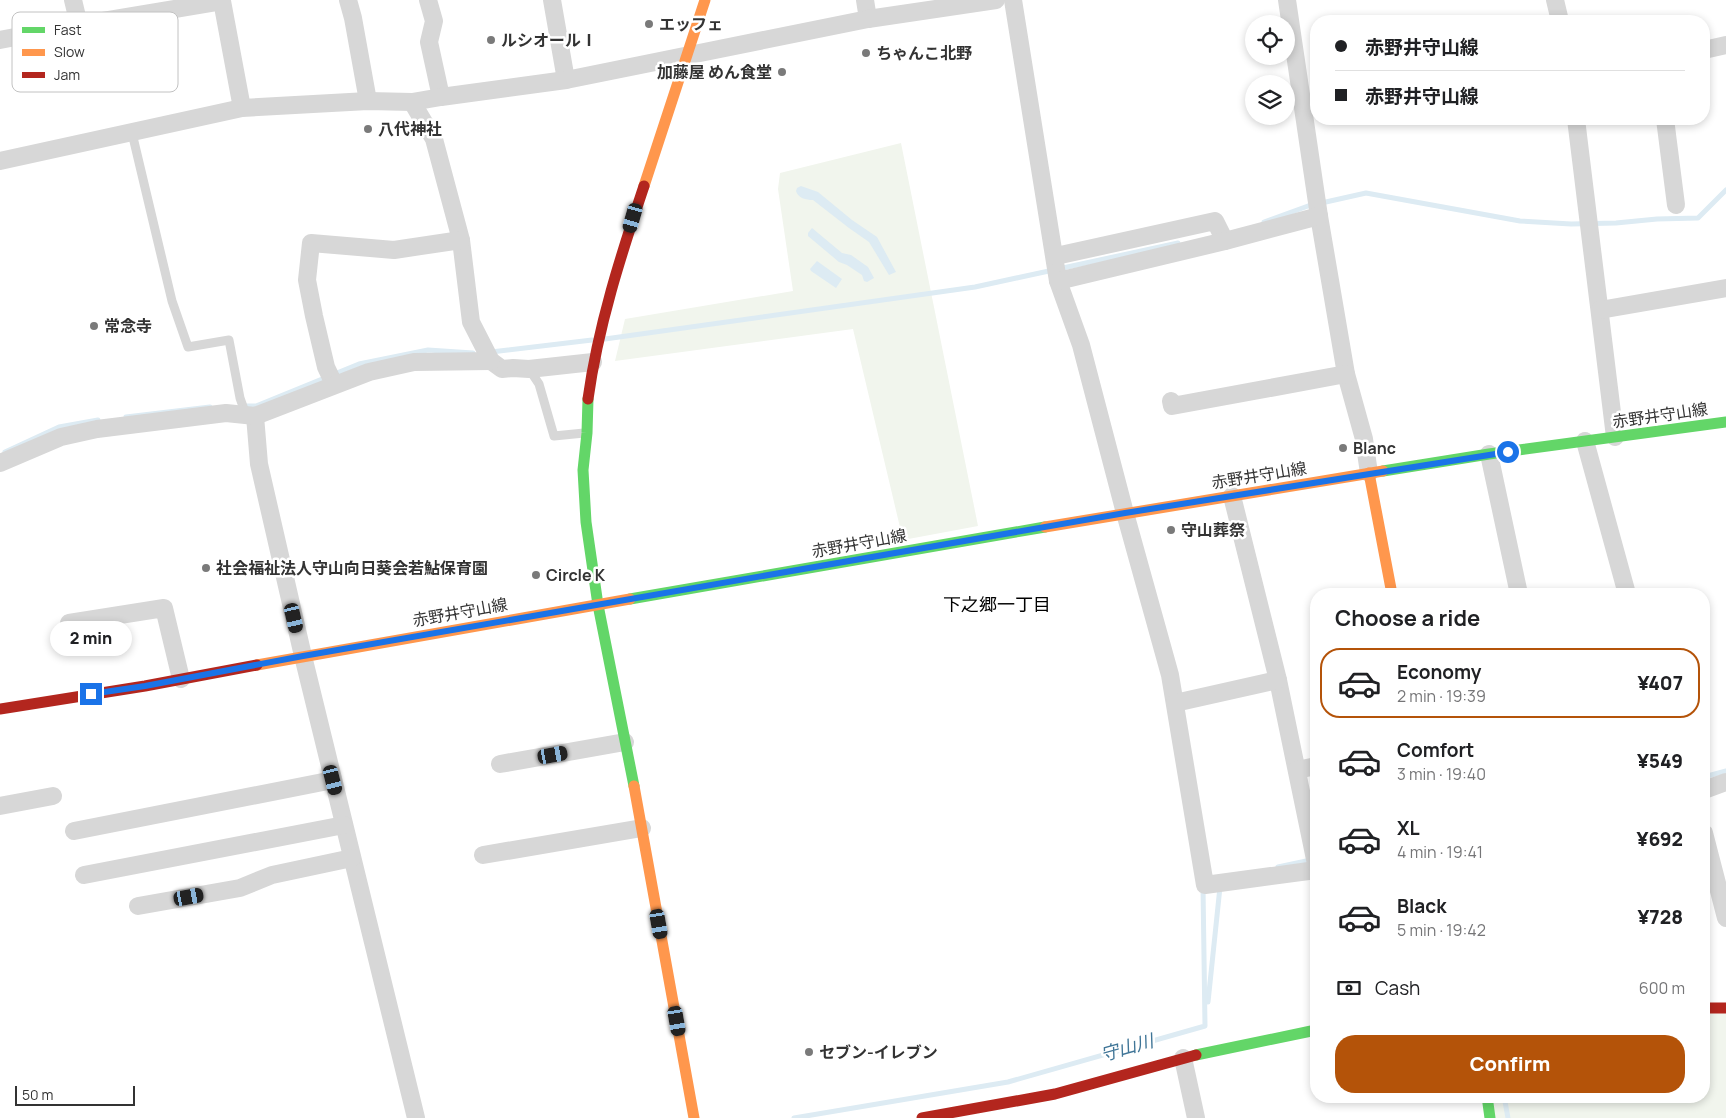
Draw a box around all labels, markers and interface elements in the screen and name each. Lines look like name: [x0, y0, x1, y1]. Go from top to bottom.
legend: [12, 12, 178, 92]
place label: エッフェ: [659, 13, 723, 35]
map controls: [1245, 15, 1295, 125]
button: locate: [1245, 15, 1295, 65]
marker: エッフェ: [643, 18, 655, 30]
text: Fast: [54, 20, 82, 39]
place label: ルシオールⅠ: [501, 29, 597, 51]
marker: ルシオールⅠ: [485, 34, 497, 46]
text: 赤野井守山線: [1365, 34, 1479, 60]
text: Slow: [54, 42, 85, 61]
place label: ちゃんこ北野: [876, 42, 972, 64]
marker: ちゃんこ北野: [860, 47, 872, 59]
place label: 加藤屋 めん食堂: [657, 61, 772, 83]
text: Jam: [54, 65, 80, 84]
marker: 加藤屋 めん食堂: [776, 66, 788, 78]
button: layers: [1245, 75, 1295, 125]
text: 赤野井守山線: [1365, 83, 1479, 109]
place label: 八代神社: [378, 118, 442, 140]
marker: 八代神社: [362, 123, 374, 135]
car: [621, 202, 644, 234]
place label: 常念寺: [104, 315, 152, 337]
marker: 常念寺: [88, 320, 100, 332]
street label: 赤野井守山線: [1611, 397, 1709, 433]
place label: Blanc: [1353, 437, 1396, 459]
route start: [1497, 441, 1519, 463]
marker: Blanc: [1337, 442, 1349, 454]
street label: 赤野井守山線: [1210, 457, 1308, 493]
place label: 守山葬祭: [1181, 519, 1245, 541]
street label: 赤野井守山線: [810, 524, 908, 562]
marker: 守山葬祭: [1165, 524, 1177, 536]
place label: 社会福祉法人守山向日葵会若鮎保育園: [216, 557, 488, 579]
marker: 社会福祉法人守山向日葵会若鮎保育園: [200, 562, 212, 574]
place label: Circle K: [546, 564, 606, 586]
marker: Circle K: [530, 569, 542, 581]
district label: 下之郷一丁目: [943, 592, 1051, 616]
street label: 赤野井守山線: [411, 593, 509, 631]
car: [283, 602, 304, 634]
text: Choose a ride: [1335, 603, 1480, 633]
callout: 2 min: [50, 622, 132, 656]
text: 2 min: [70, 627, 112, 649]
text: Economy: [1397, 659, 1481, 685]
icon: car: [1337, 661, 1382, 706]
text: ¥407: [1638, 670, 1683, 696]
route end: [80, 683, 102, 705]
text: 2 min · 19:39: [1397, 685, 1486, 707]
text: Comfort: [1397, 737, 1474, 763]
icon: car: [1337, 739, 1382, 784]
car: [536, 745, 569, 765]
text: ¥549: [1637, 748, 1683, 774]
text: 3 min · 19:40: [1397, 763, 1486, 785]
car: [322, 764, 343, 796]
text: XL: [1397, 815, 1420, 841]
icon: car: [1337, 817, 1382, 862]
text: ¥692: [1636, 826, 1683, 852]
text: 4 min · 19:41: [1397, 841, 1483, 863]
car: [172, 887, 205, 907]
text: Black: [1397, 893, 1446, 919]
icon: car: [1337, 895, 1382, 940]
text: ¥728: [1637, 904, 1683, 930]
car: [649, 908, 668, 940]
text: 5 min · 19:42: [1397, 919, 1486, 941]
icon: cash: [1335, 974, 1363, 1002]
text: Cash: [1375, 975, 1420, 1001]
text: 600 m: [1639, 977, 1685, 999]
car: [667, 1005, 686, 1037]
water label: 守山川: [1097, 1028, 1158, 1066]
button: Confirm: [1335, 1035, 1685, 1093]
place label: セブン-イレブン: [819, 1041, 938, 1063]
marker: セブン-イレブン: [803, 1046, 815, 1058]
scale bar: [15, 1083, 135, 1106]
text: 50 m: [22, 1085, 53, 1104]

